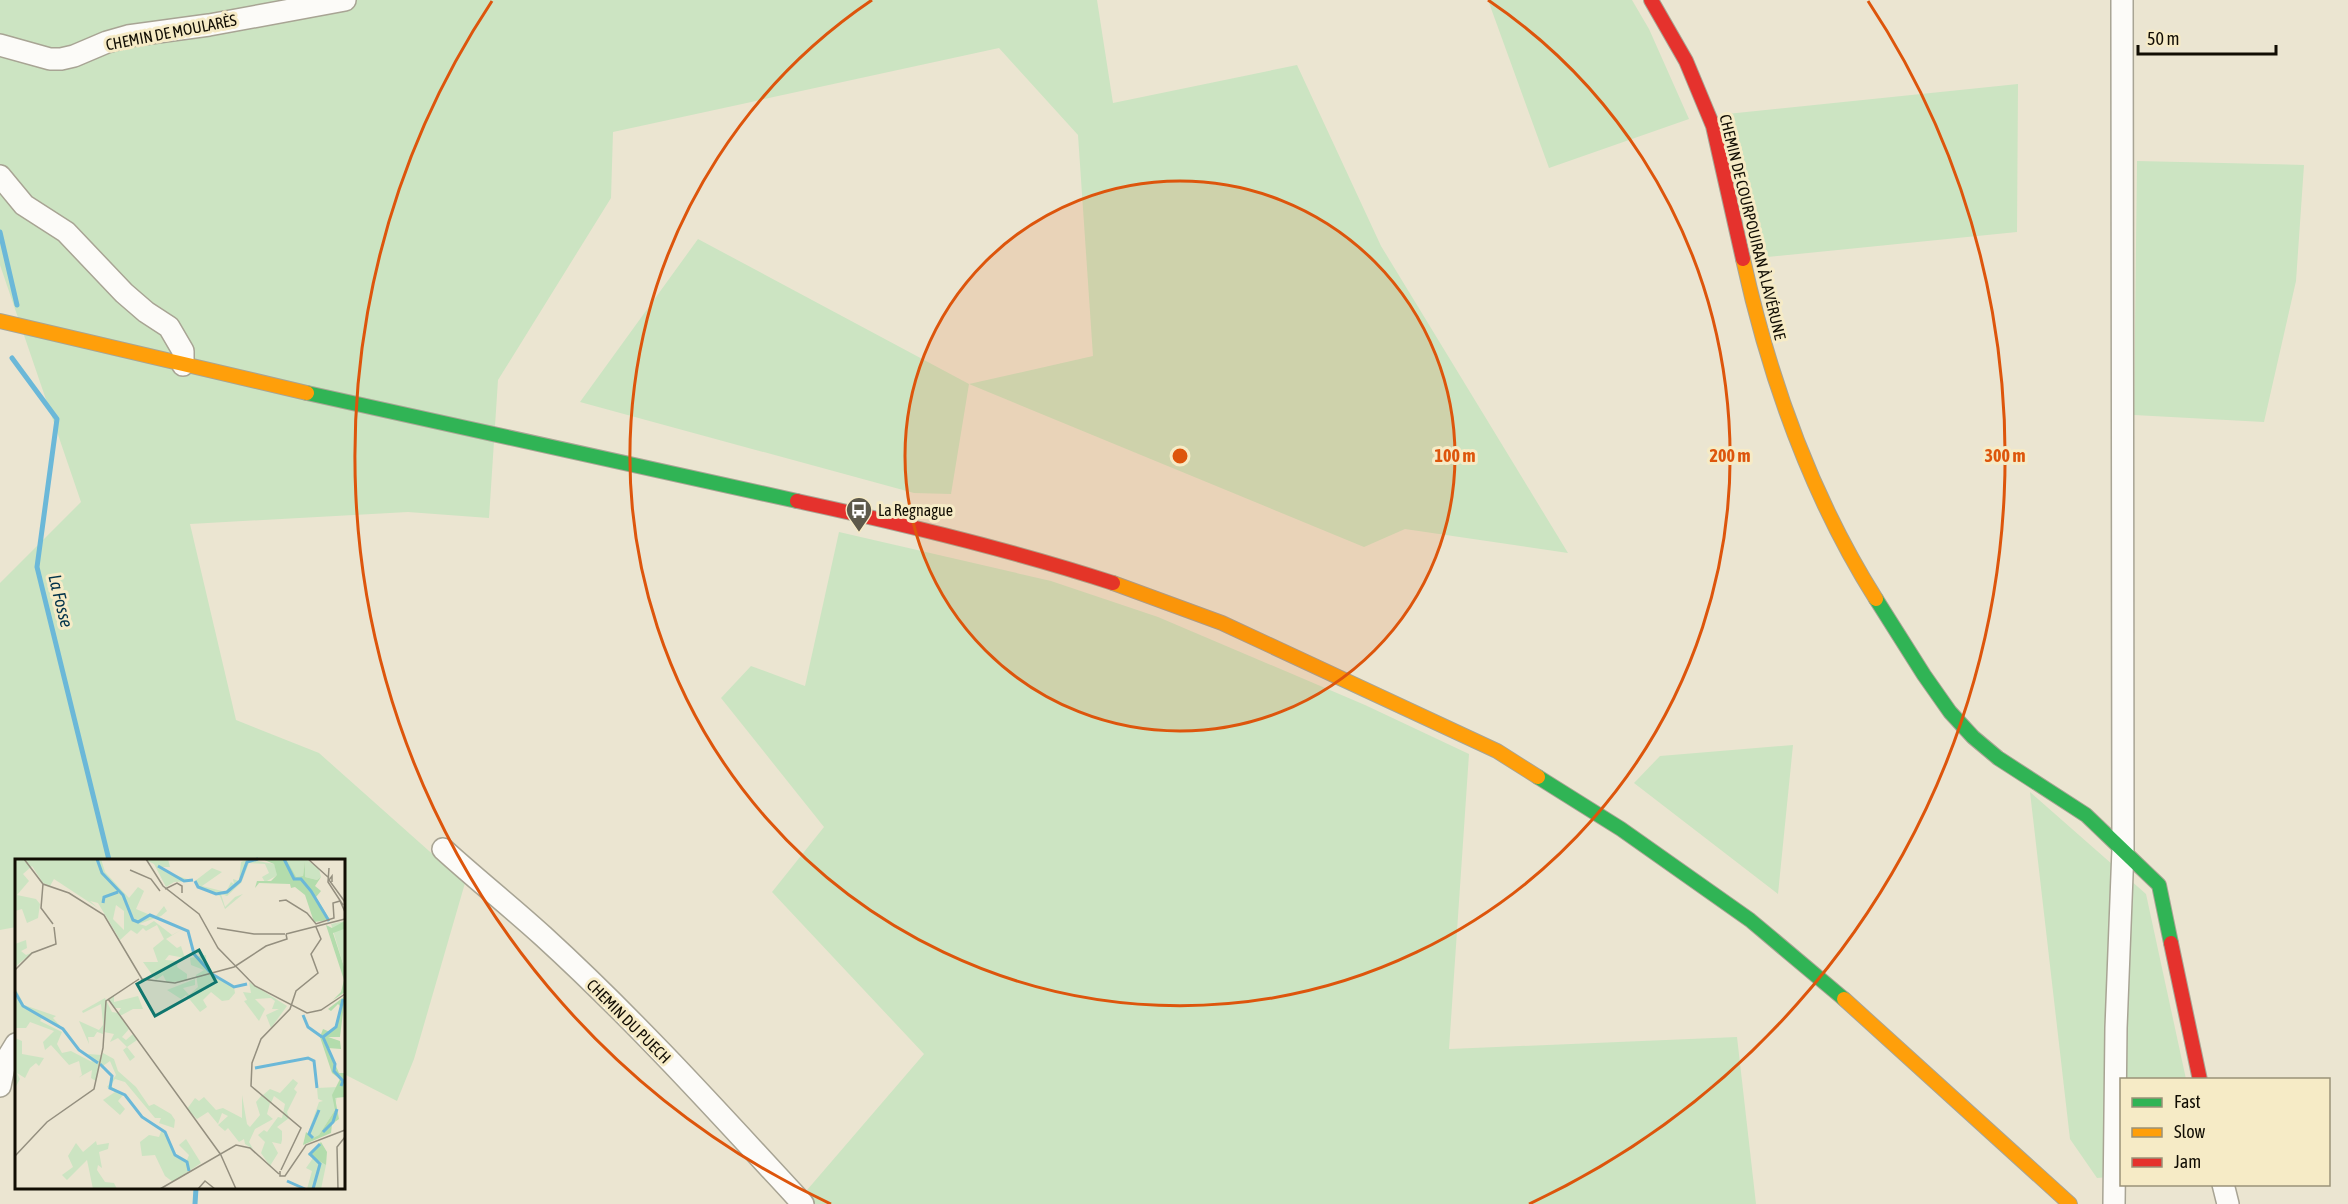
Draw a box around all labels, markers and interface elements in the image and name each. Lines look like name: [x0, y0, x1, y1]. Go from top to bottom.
street label: CHEMIN DE MOULARÈS: [104, 10, 238, 54]
scale bar: [2138, 18, 2276, 56]
text: 50 m: [2147, 28, 2179, 49]
street label: CHEMIN DE COURPOUIRAN À LAVÉRUNE: [1716, 112, 1790, 342]
text: 100 m: [1435, 445, 1475, 466]
text: 200 m: [1710, 445, 1750, 466]
text: 300 m: [1985, 445, 2025, 466]
centre of rings: [1170, 446, 1190, 466]
bus stop icon: La Regnague: [844, 495, 874, 533]
place label: La Regnague: [878, 501, 953, 520]
water label: La Fosse: [44, 572, 78, 630]
inset map: [15, 859, 345, 1189]
street label: CHEMIN DU PUECH: [583, 975, 675, 1067]
legend: [2120, 1078, 2330, 1186]
text: Fast: [2174, 1091, 2201, 1112]
text: Slow: [2174, 1121, 2205, 1142]
text: Jam: [2174, 1151, 2201, 1172]

